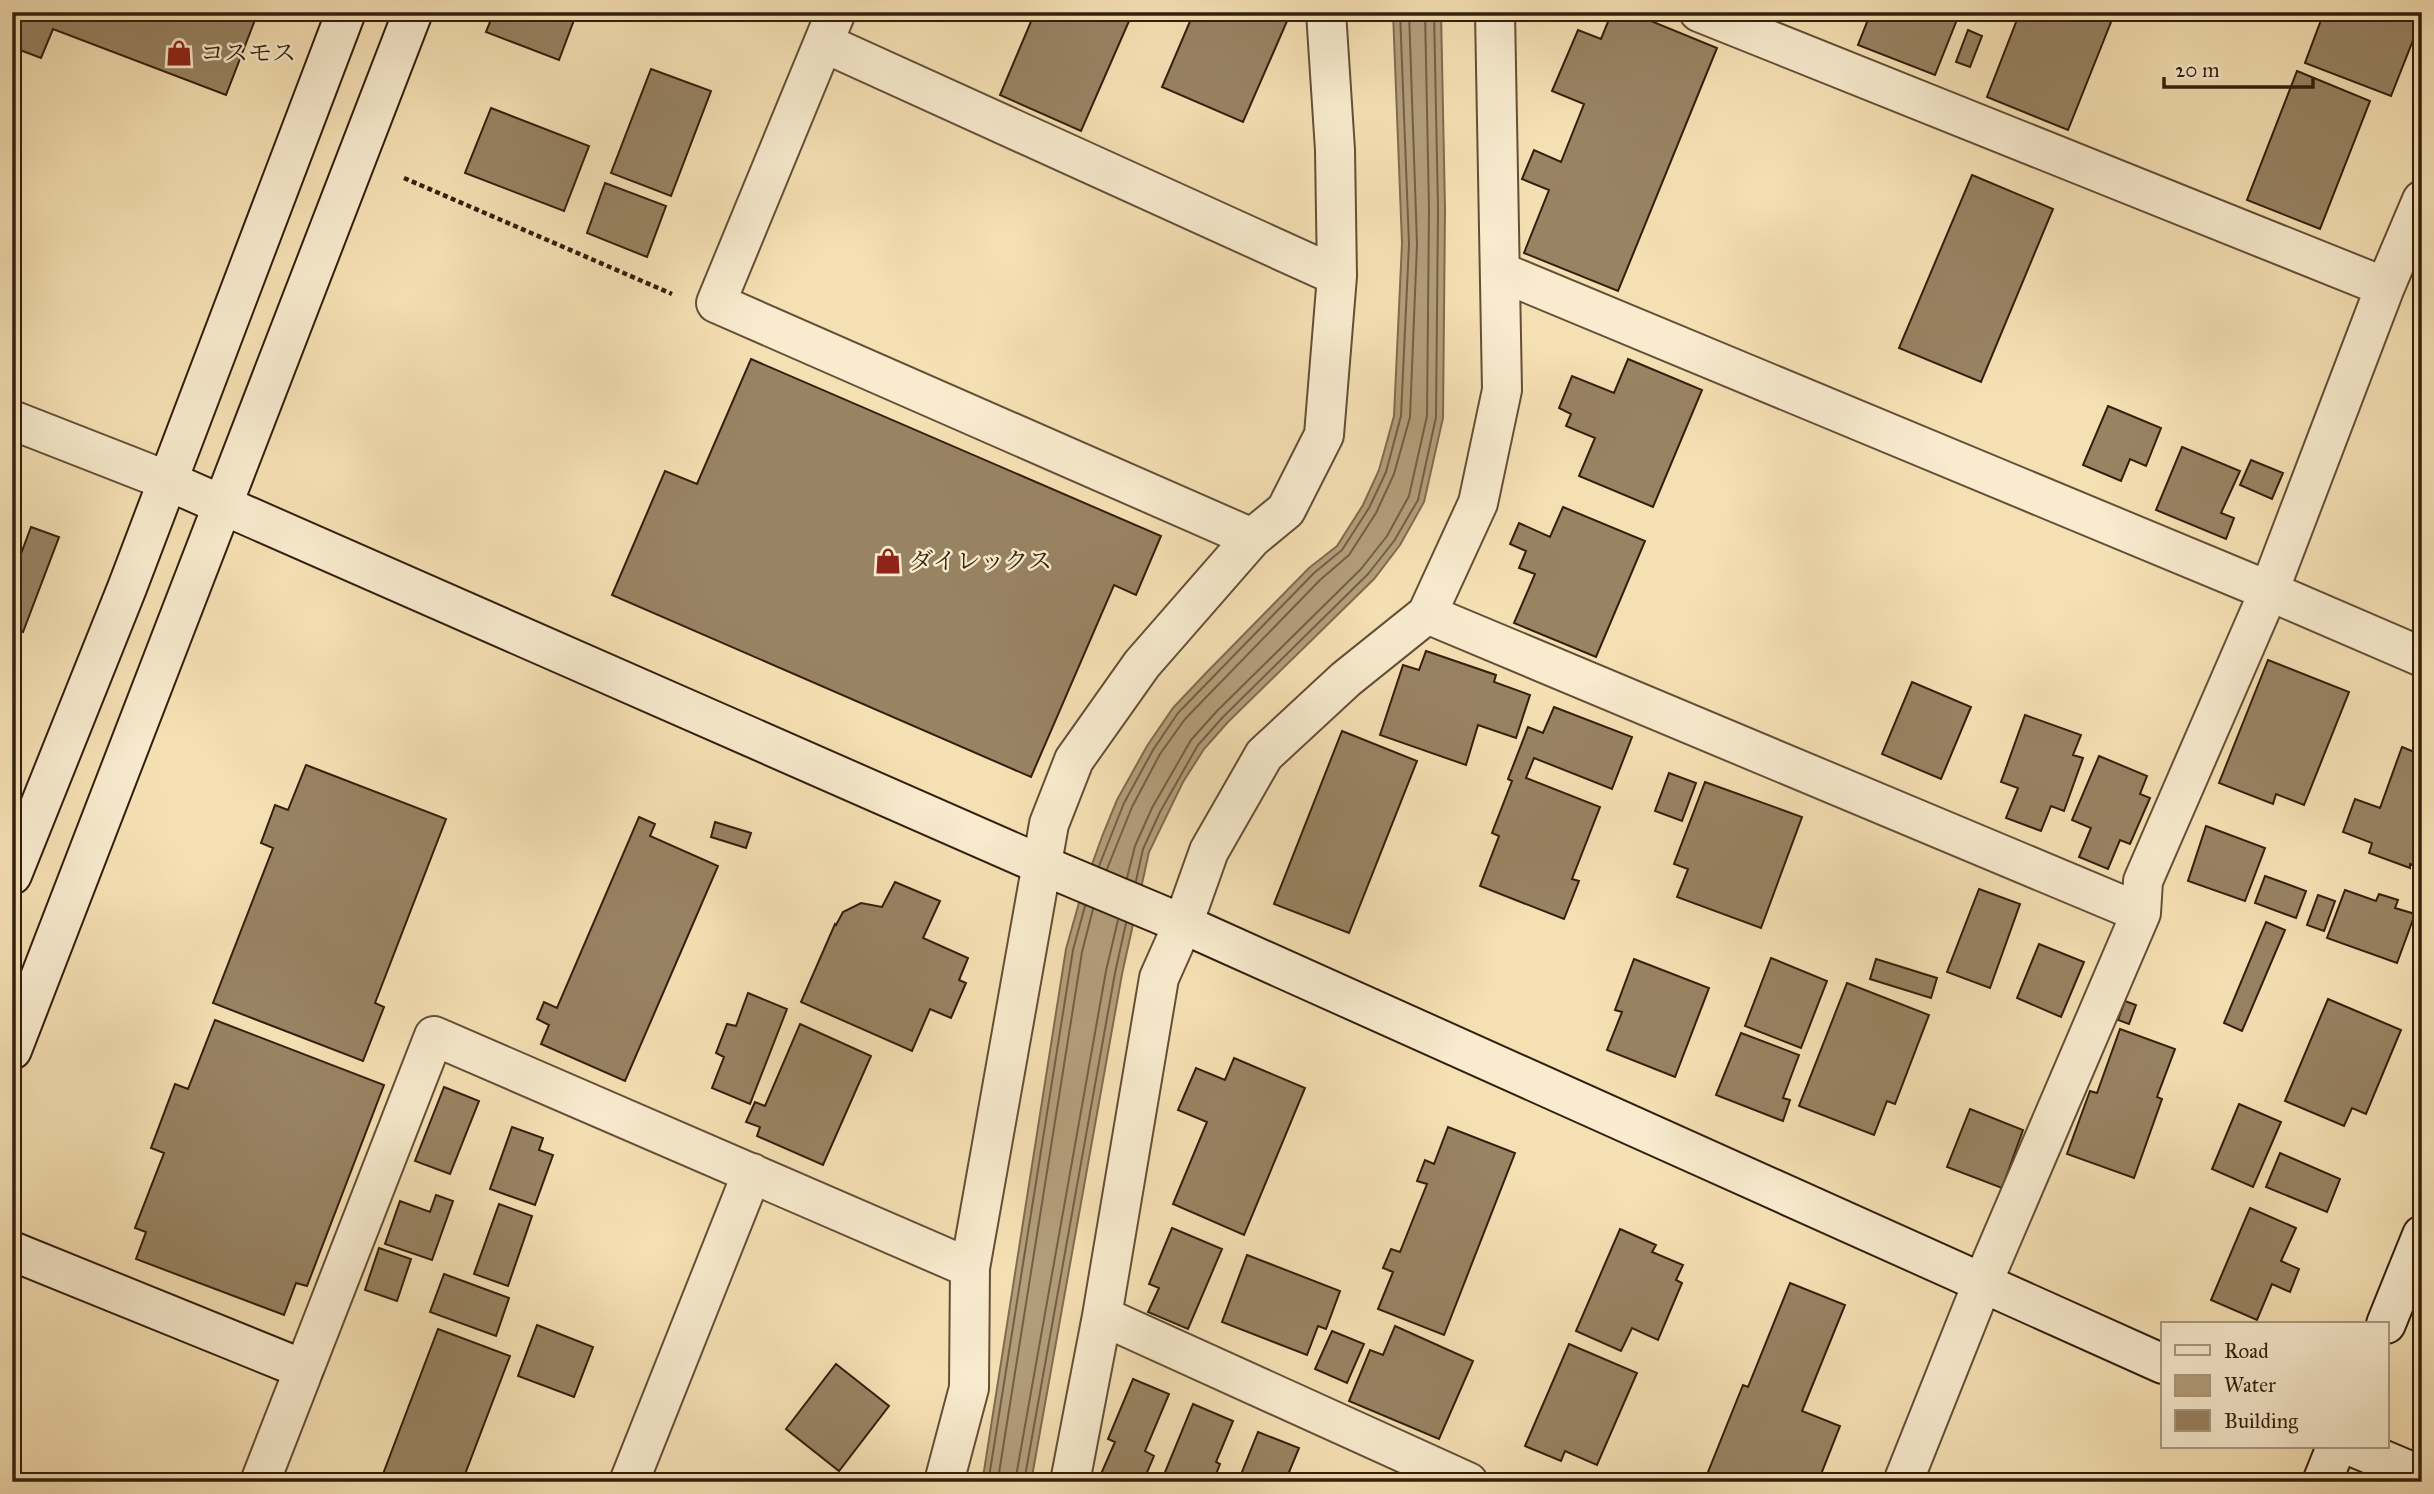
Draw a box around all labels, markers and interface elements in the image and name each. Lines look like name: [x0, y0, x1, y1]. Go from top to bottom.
shop icon: コスモス: [164, 38, 194, 68]
place label: コスモス: [200, 38, 296, 68]
scale bar: [2164, 46, 2313, 90]
text: 20 m: [2175, 57, 2220, 83]
shop icon: ダイレックス: [873, 546, 903, 576]
place label: ダイレックス: [909, 546, 1052, 576]
legend: [2161, 1322, 2388, 1448]
text: Road: [2224, 1338, 2269, 1364]
text: Water: [2224, 1372, 2276, 1398]
text: Building: [2224, 1408, 2298, 1434]

